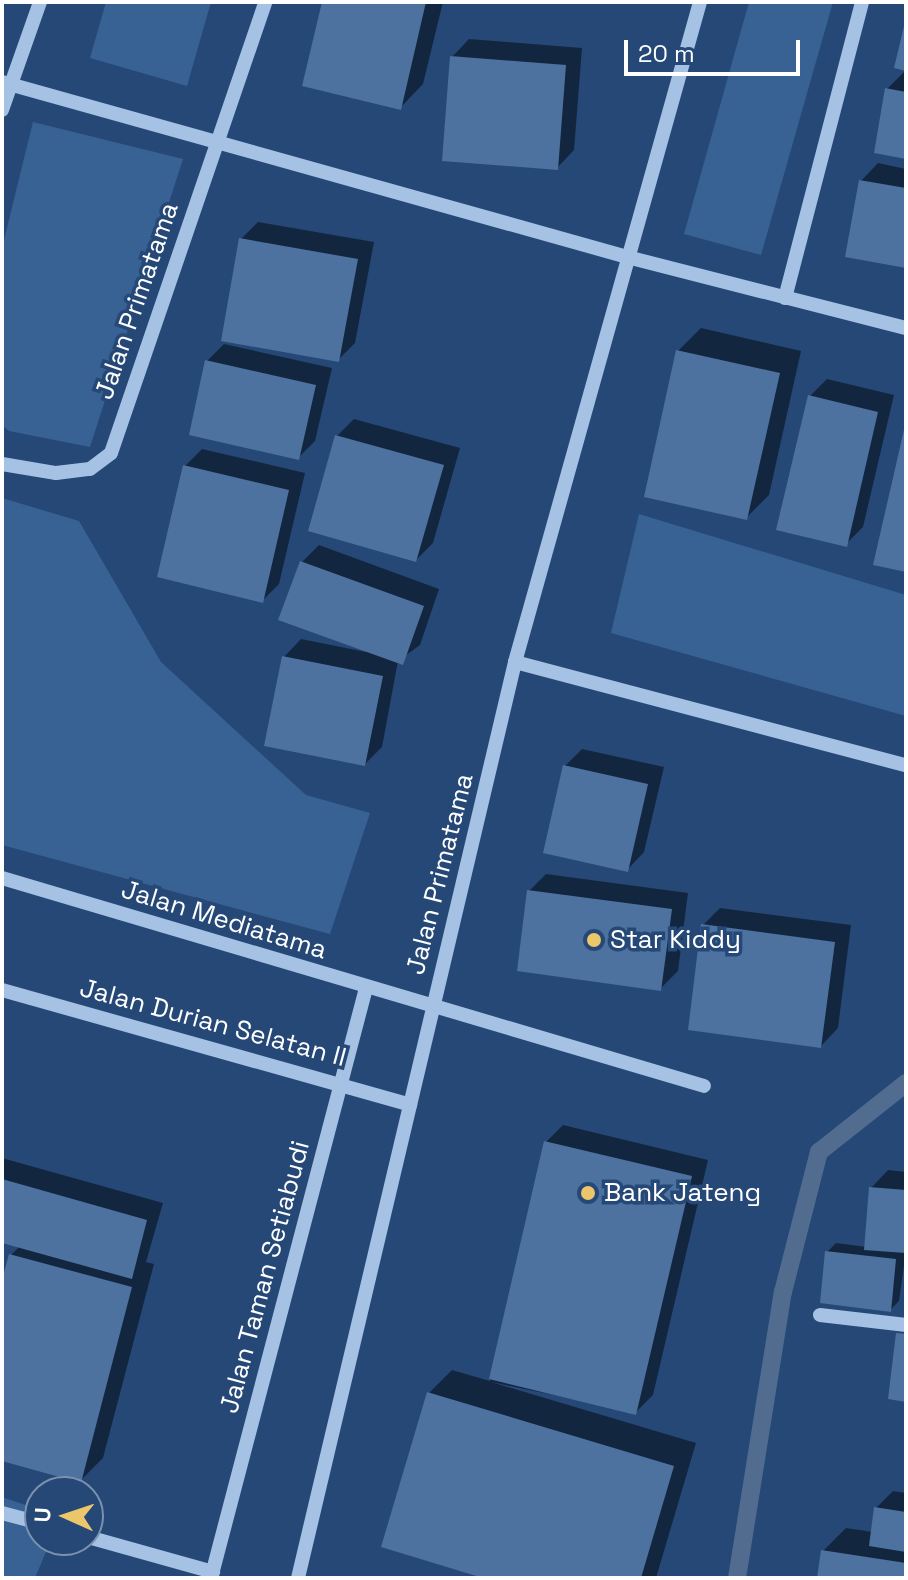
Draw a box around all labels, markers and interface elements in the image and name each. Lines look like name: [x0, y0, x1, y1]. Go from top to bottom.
scale bar: [628, 24, 804, 74]
text: 20 m: [638, 38, 695, 69]
street label: Jalan Primatama: [89, 198, 185, 404]
street label: Jalan Primatama: [400, 770, 480, 978]
street label: Jalan Mediatama: [118, 874, 330, 966]
place label: Star Kiddy: [610, 924, 741, 956]
marker: Star Kiddy: [585, 931, 603, 949]
street label: Jalan Durian Selatan II: [76, 972, 350, 1074]
street label: Jalan Taman Setiabudi: [214, 1137, 316, 1417]
place label: Bank Jateng: [604, 1177, 761, 1209]
marker: Bank Jateng: [579, 1184, 597, 1202]
north arrow: [24, 1476, 104, 1556]
text: U: [28, 1507, 56, 1523]

